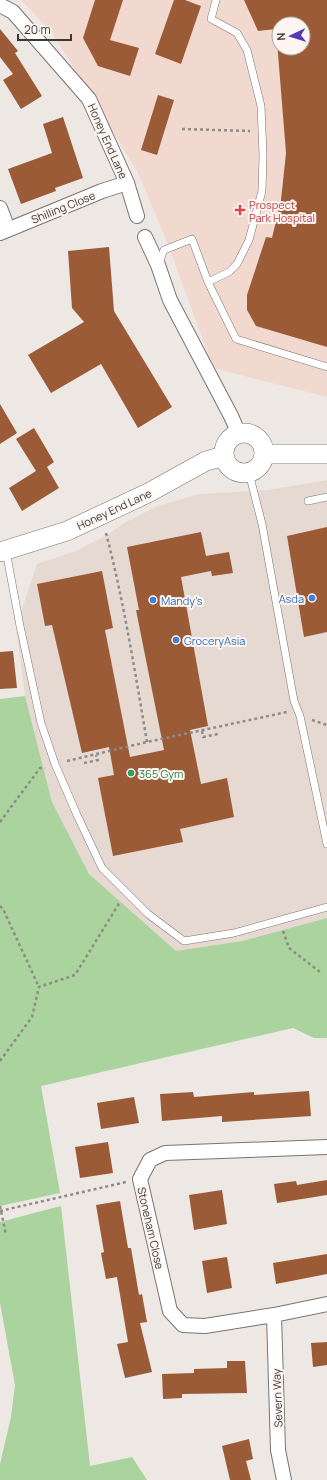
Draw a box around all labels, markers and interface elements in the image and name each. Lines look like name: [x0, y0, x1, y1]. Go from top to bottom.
scale bar: [18, 16, 71, 42]
north arrow: [271, 16, 311, 56]
text: 20 m: [24, 21, 51, 38]
text: N: [273, 32, 288, 41]
street label: Honey End Lane: [85, 101, 132, 182]
street label: Shilling Close: [29, 187, 98, 227]
place label: Prospect Park Hospital: [249, 197, 315, 225]
marker: Prospect Park Hospital: [234, 204, 246, 216]
street label: Honey End Lane: [74, 485, 154, 533]
place label: Asda: [279, 591, 304, 606]
place label: Mandy’s: [161, 593, 203, 608]
marker: Asda: [307, 593, 317, 603]
marker: Mandy’s: [148, 595, 158, 605]
place label: GroceryAsia: [184, 633, 245, 648]
marker: GroceryAsia: [171, 635, 181, 645]
place label: 365 Gym: [139, 766, 183, 781]
marker: 365 Gym: [126, 768, 136, 778]
street label: Stoneham Close: [134, 1186, 168, 1271]
street label: Severn Way: [268, 1368, 286, 1428]

